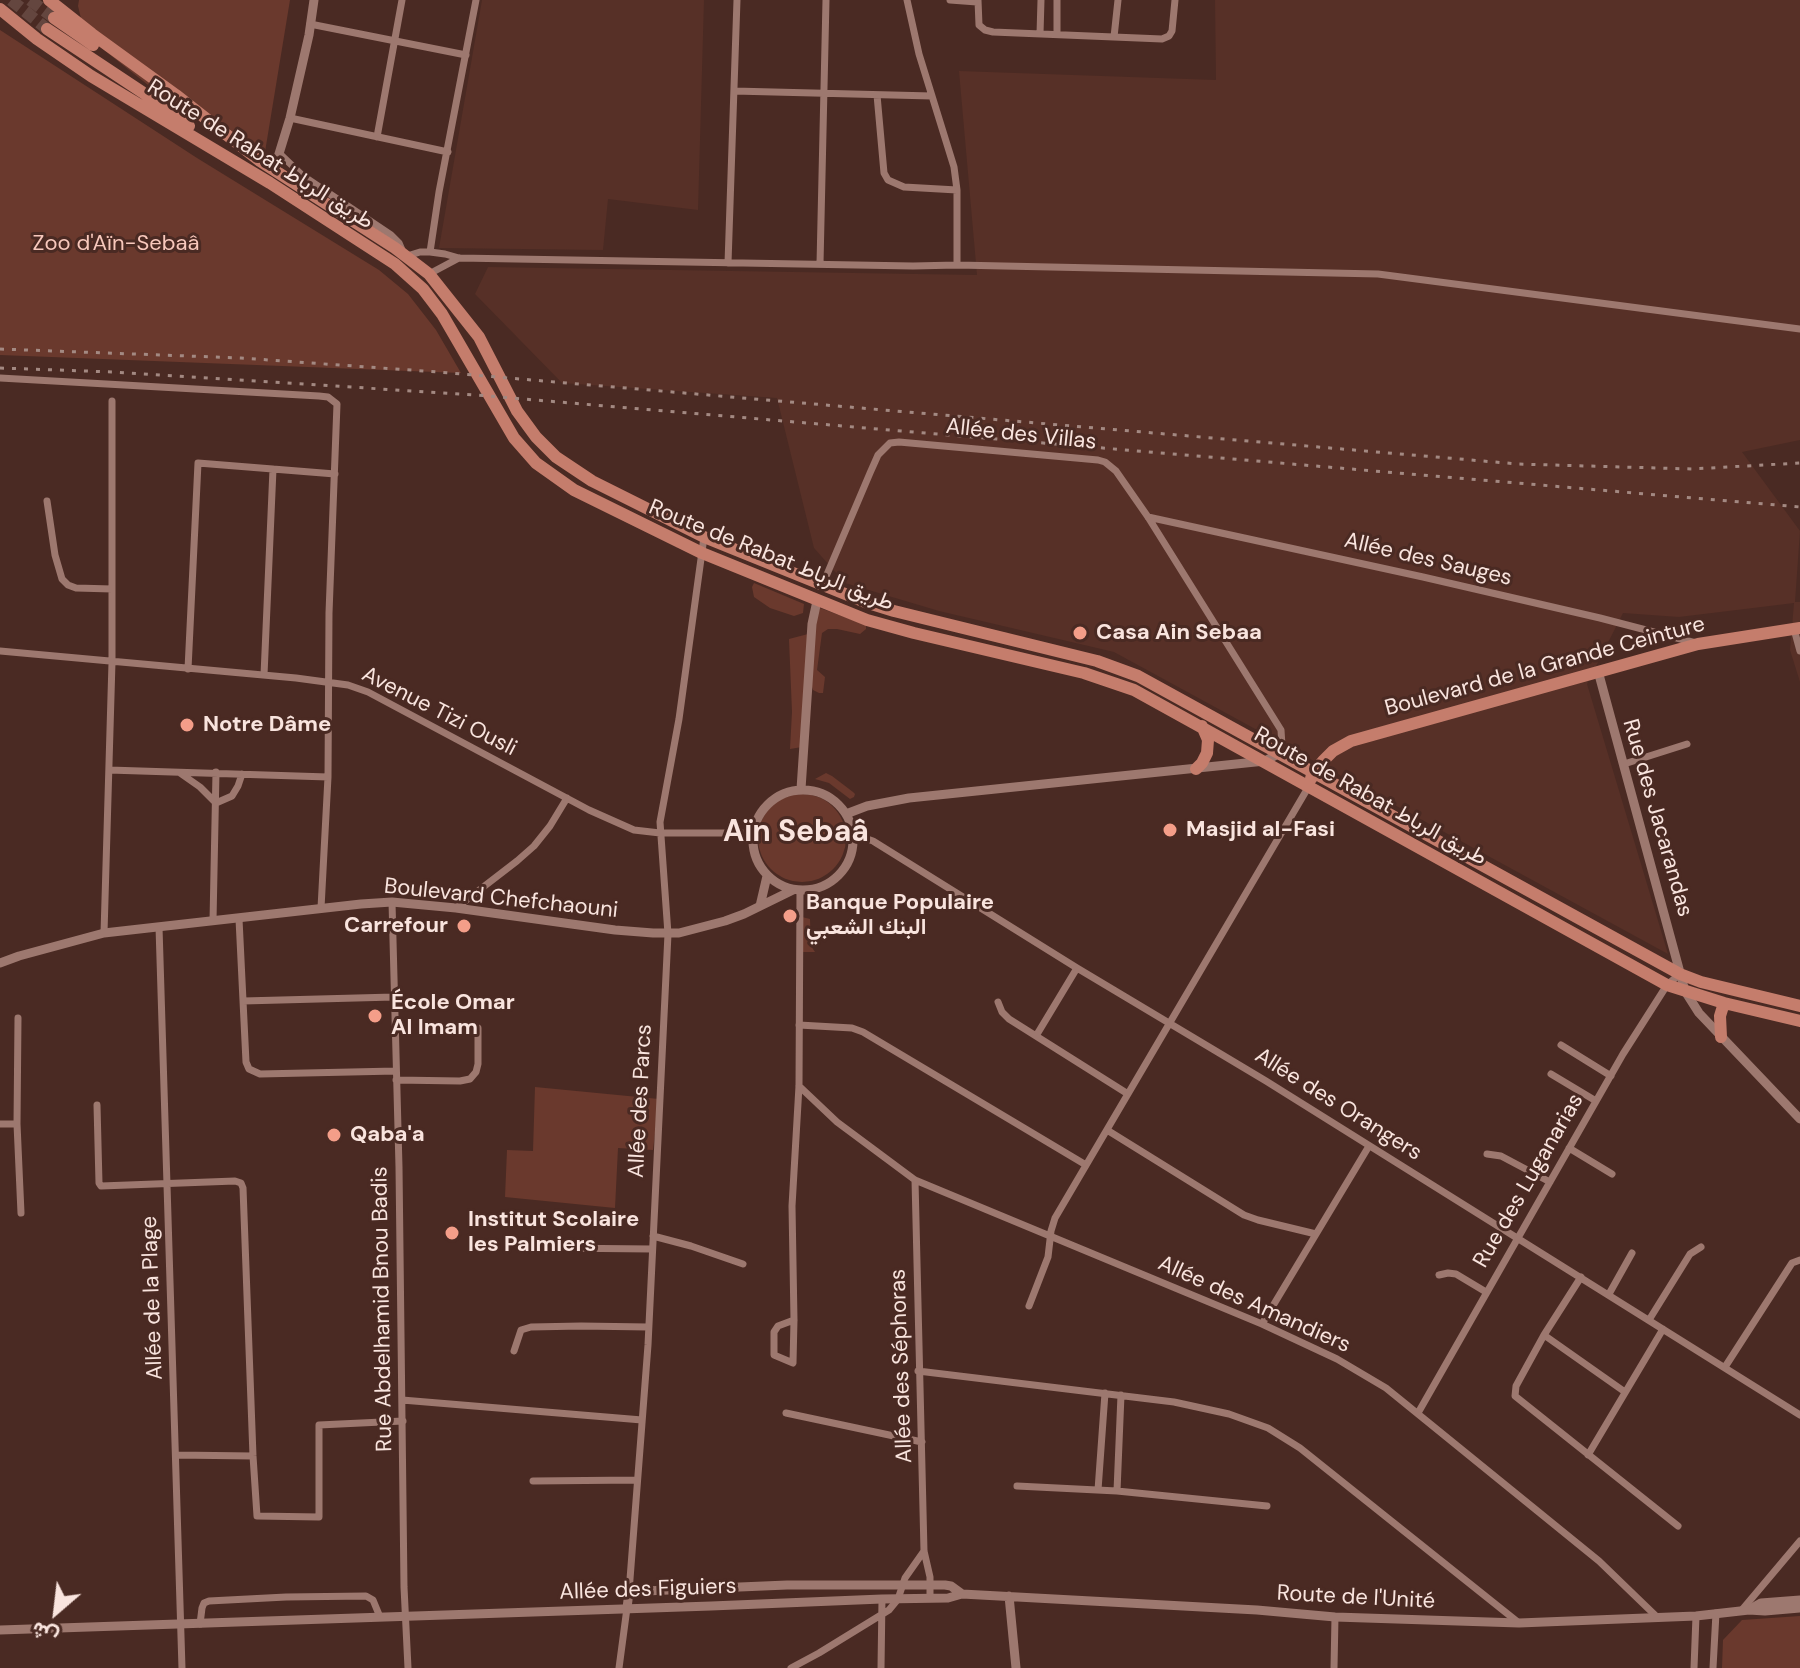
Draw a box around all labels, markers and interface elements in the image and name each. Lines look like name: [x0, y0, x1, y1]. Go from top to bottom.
street label: Route de Rabat طريق الرباط: [142, 74, 378, 236]
park label: Zoo d'Aïn-Sebaâ: [33, 231, 199, 257]
street label: Allée des Villas: [944, 414, 1098, 456]
street label: Route de Rabat طريق الرباط: [645, 495, 897, 617]
street label: Allée des Sauges: [1342, 528, 1514, 592]
street label: Boulevard de la Grande Ceinture: [1382, 612, 1708, 722]
place label: Casa Ain Sebaa: [1096, 620, 1262, 646]
marker: Casa Ain Sebaa: [1071, 624, 1089, 642]
street label: Avenue Tizi Ousli: [357, 662, 521, 762]
place label: Notre Dâme: [203, 712, 331, 738]
marker: Notre Dâme: [178, 716, 196, 734]
street label: Rue des Jacarandas: [1616, 716, 1698, 920]
street label: Route de Rabat طريق الرباط: [1249, 722, 1491, 872]
district label: Aïn Sebaâ: [723, 815, 869, 851]
place label: Masjid al-Fasi: [1186, 817, 1335, 843]
marker: Masjid al-Fasi: [1161, 821, 1179, 839]
street label: Boulevard Chefchaouni: [383, 874, 619, 924]
place label: Banque Populaire البنك الشعبي: [806, 890, 994, 942]
marker: Banque Populaire البنك الشعبي: [781, 907, 799, 925]
place label: Carrefour: [344, 913, 448, 939]
marker: Carrefour: [455, 917, 473, 935]
place label: École Omar Al Imam: [391, 990, 515, 1042]
marker: École Omar Al Imam: [366, 1007, 384, 1025]
street label: Allée des Parcs: [624, 1023, 658, 1179]
street label: Allée des Orangers: [1250, 1043, 1426, 1167]
street label: Rue des Luganarias: [1468, 1089, 1590, 1273]
place label: Qaba'a: [350, 1122, 425, 1148]
marker: Qaba'a: [325, 1126, 343, 1144]
street label: Rue Abdelhamid Bnou Badis: [367, 1166, 399, 1452]
place label: Institut Scolaire les Palmiers: [468, 1207, 639, 1258]
street label: Allée de la Plage: [137, 1216, 169, 1380]
marker: Institut Scolaire les Palmiers: [443, 1224, 461, 1242]
street label: Allée des Amandiers: [1154, 1251, 1354, 1359]
street label: Allée des Séphoras: [885, 1268, 919, 1464]
north arrow: [16, 1572, 96, 1652]
street label: Allée des Figuiers: [559, 1574, 737, 1606]
street label: Route de l'Unité: [1276, 1581, 1436, 1615]
text: ش: [26, 1615, 63, 1653]

